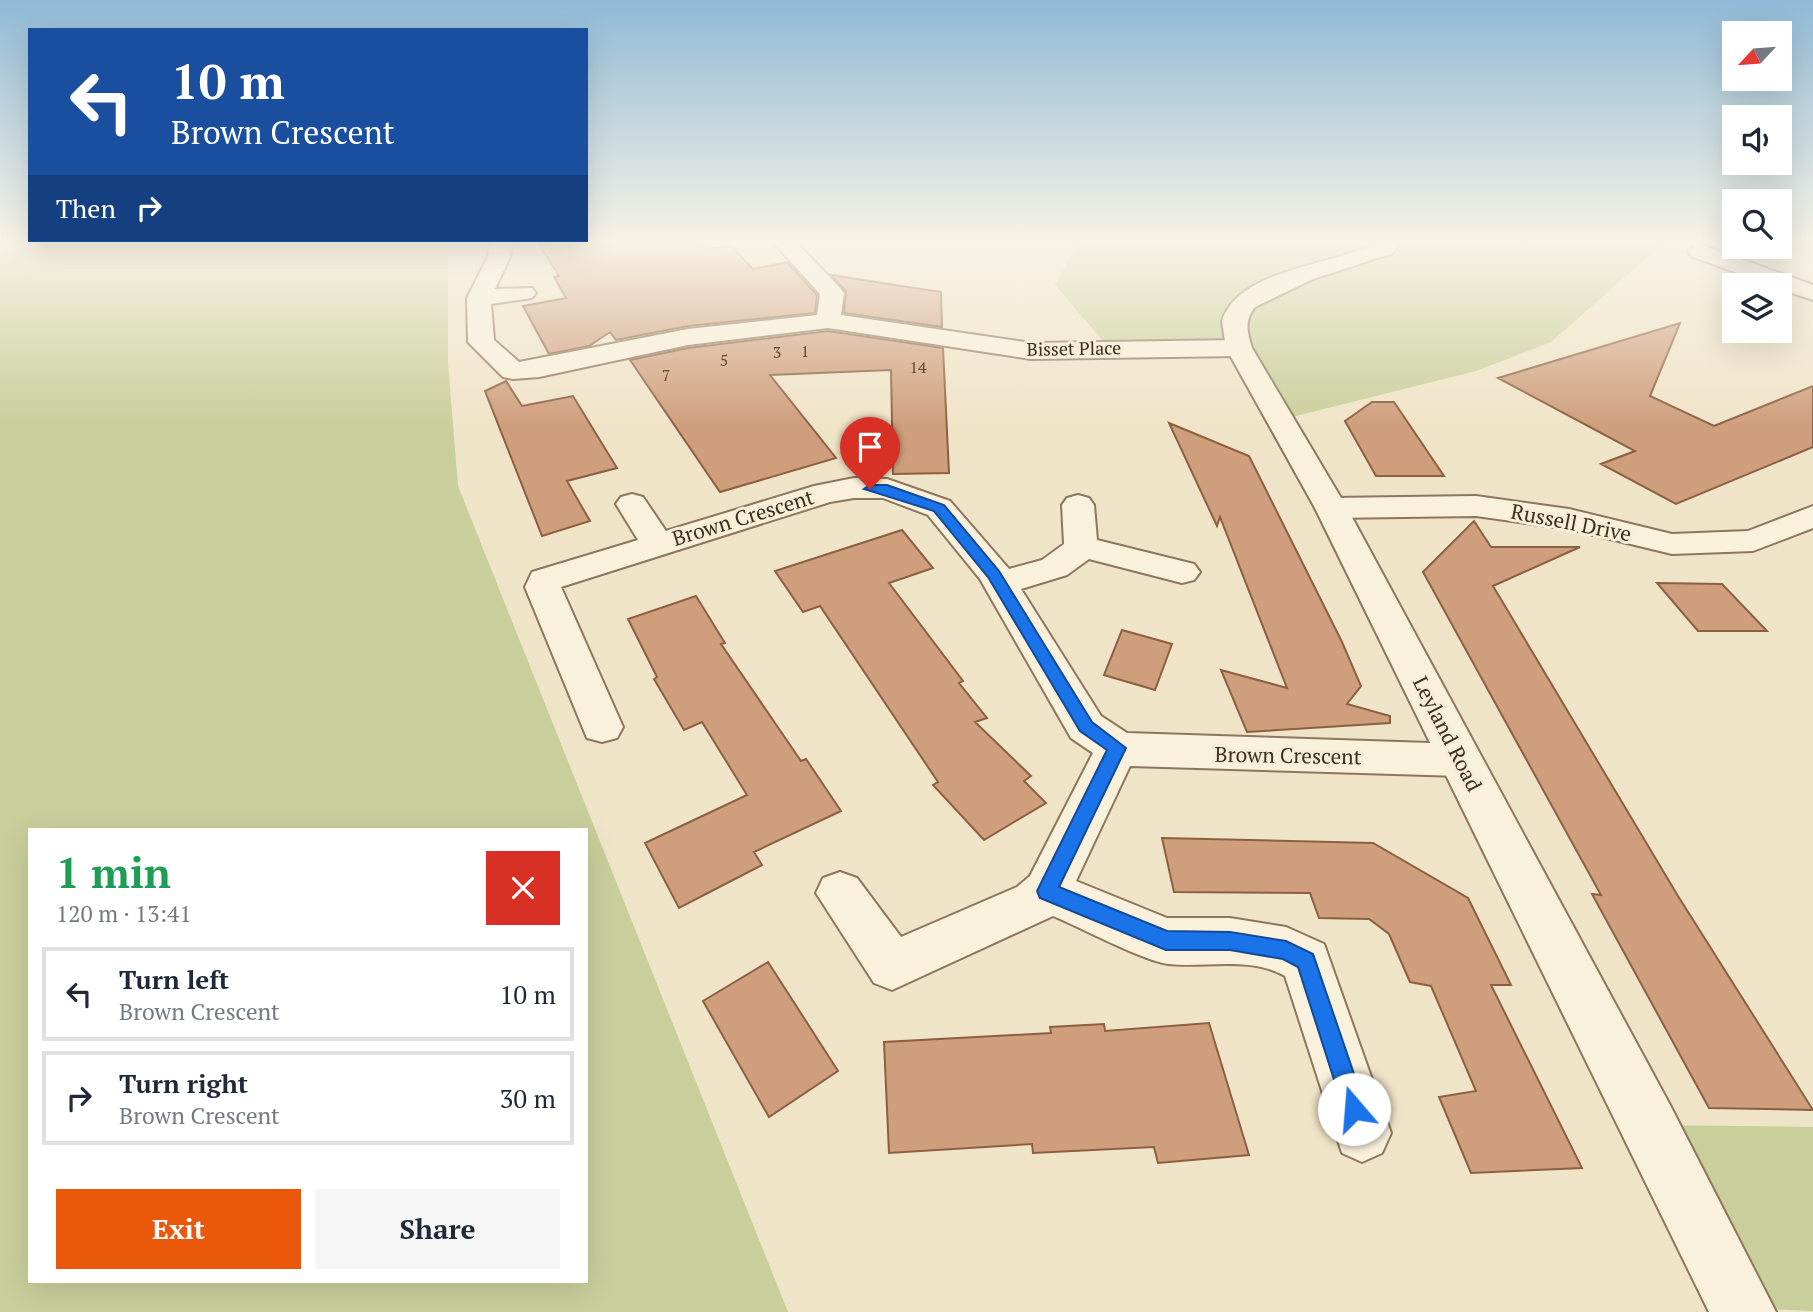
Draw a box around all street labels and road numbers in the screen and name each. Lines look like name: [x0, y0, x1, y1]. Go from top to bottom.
street label: Bisset Place: [1027, 335, 1121, 361]
street label: Brown Crescent: [668, 482, 817, 552]
street label: Russell Drive: [1509, 497, 1634, 547]
street label: Leyland Road: [1407, 671, 1489, 796]
street label: Brown Crescent: [1214, 740, 1362, 770]

